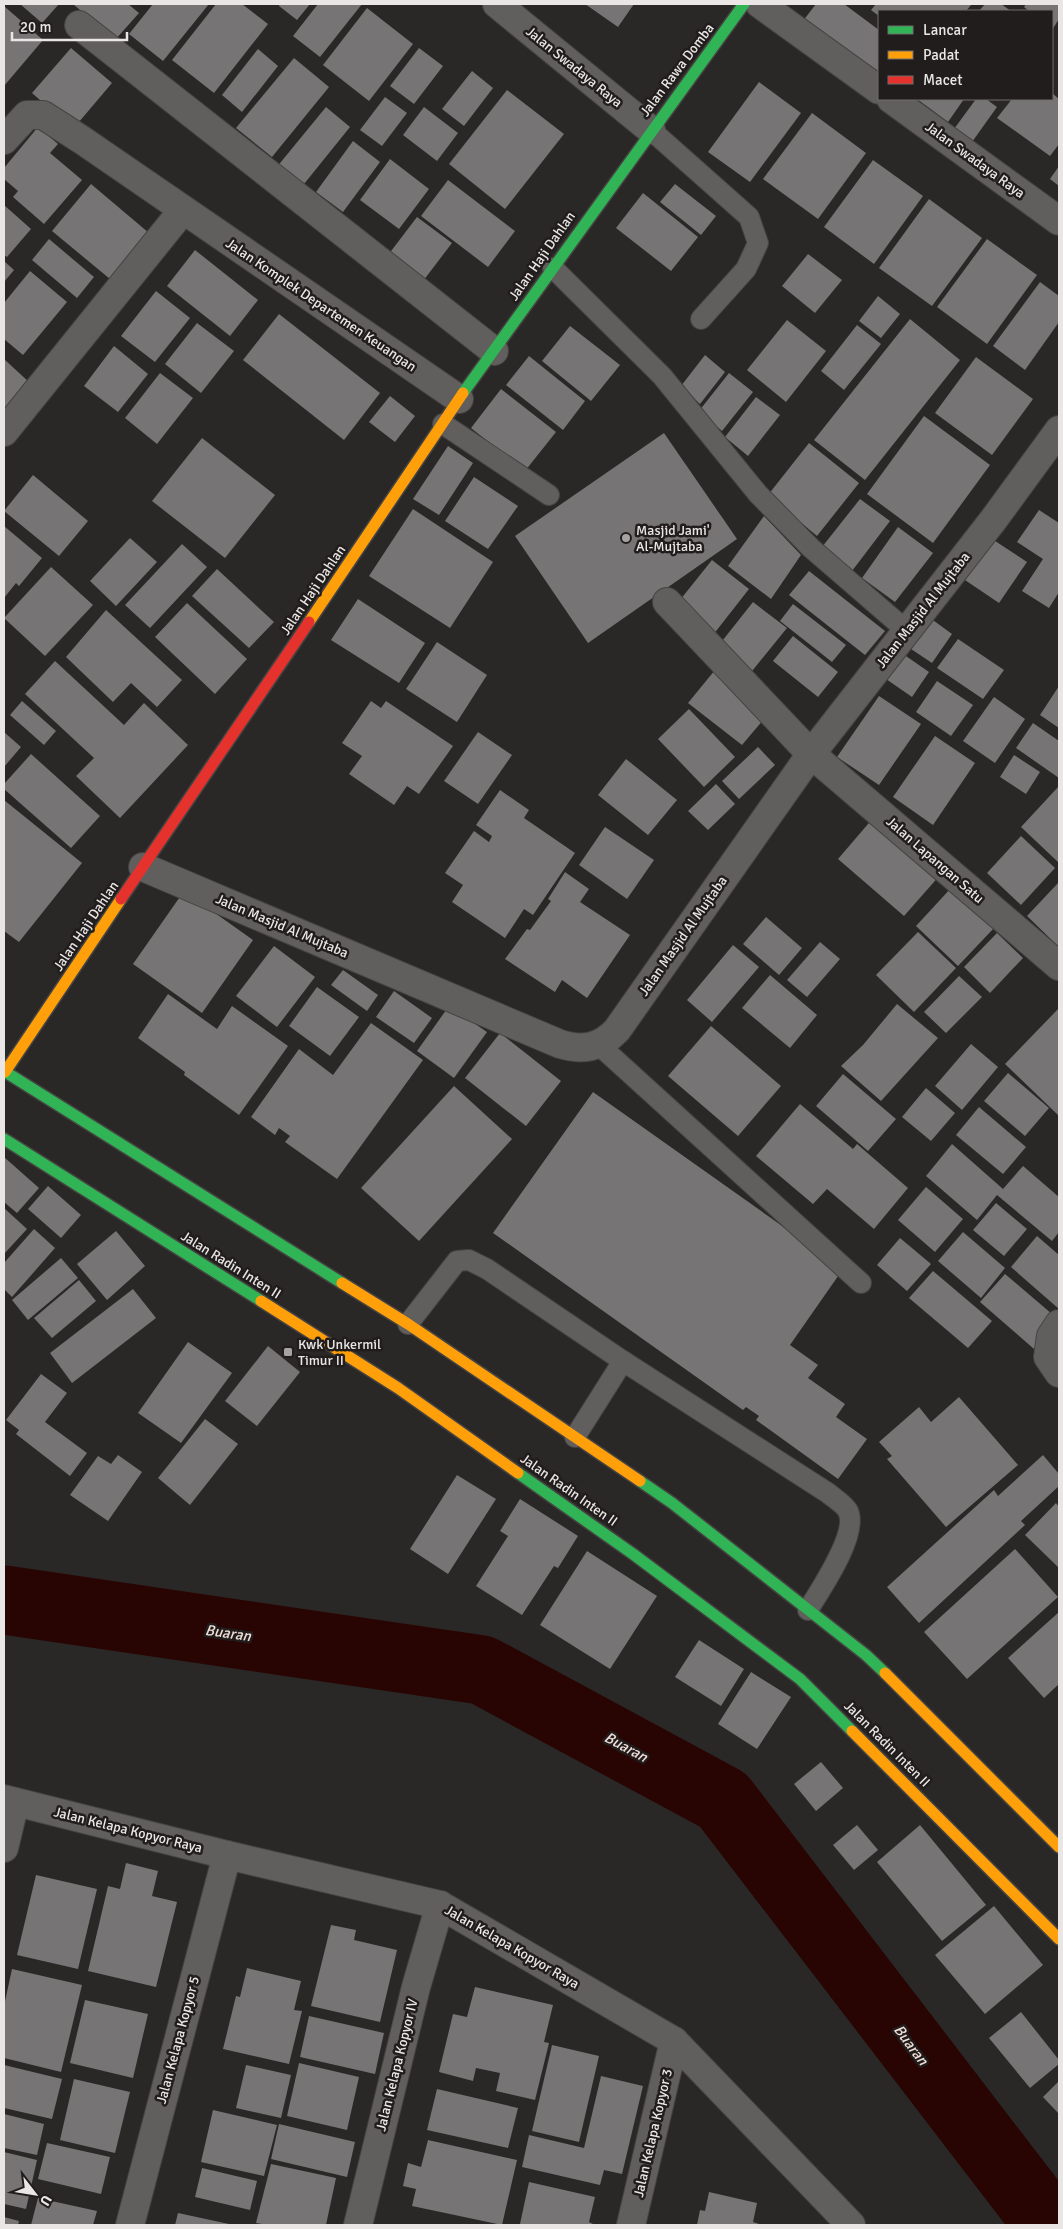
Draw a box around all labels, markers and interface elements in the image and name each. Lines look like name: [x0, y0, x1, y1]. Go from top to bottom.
scale bar: [12, 10, 128, 42]
legend: [878, 10, 1053, 100]
text: 20 m: [20, 18, 51, 36]
street label: Jalan Rawa Domba: [636, 20, 718, 120]
text: Lancar: [923, 21, 967, 39]
street label: Jalan Swadaya Raya: [522, 23, 626, 111]
text: Padat: [923, 46, 959, 64]
text: Macet: [923, 71, 962, 89]
street label: Jalan Swadaya Raya: [922, 118, 1028, 202]
street label: Jalan Haji Dahlan: [505, 208, 579, 304]
street label: Jalan Komplek Departemen Keuangan: [222, 235, 420, 375]
place label: Masjid Jami' Al-Mujtaba: [636, 522, 710, 555]
marker: Masjid Jami' Al-Mujtaba: [620, 532, 632, 544]
street label: Jalan Haji Dahlan: [277, 542, 349, 638]
street label: Jalan Masjid Al Mujtaba: [872, 549, 974, 671]
street label: Jalan Lapangan Satu: [883, 813, 987, 907]
street label: Jalan Masjid Al Mujtaba: [635, 873, 731, 999]
street label: Jalan Haji Dahlan: [50, 878, 122, 974]
street label: Jalan Masjid Al Mujtaba: [213, 890, 351, 962]
street label: Jalan Radin Inten II: [178, 1227, 284, 1303]
place label: Kwk Unkermil Timur II: [298, 1336, 381, 1369]
marker: Kwk Unkermil Timur II: [282, 1346, 294, 1358]
street label: Jalan Radin Inten II: [517, 1450, 621, 1530]
water label: Buaran: [204, 1621, 253, 1645]
street label: Jalan Radin Inten II: [840, 1697, 934, 1791]
water label: Buaran: [601, 1728, 651, 1766]
street label: Jalan Kelapa Kopyor Raya: [52, 1803, 204, 1857]
street label: Jalan Kelapa Kopyor Raya: [442, 1902, 582, 1992]
street label: Jalan Kelapa Kopyor 5: [153, 1974, 203, 2106]
street label: Jalan Kelapa Kopyor IV: [372, 1997, 422, 2133]
water label: Buaran: [890, 2021, 933, 2069]
street label: Jalan Kelapa Kopyor 3: [630, 2067, 676, 2199]
north arrow: [10, 2169, 60, 2219]
text: U: [36, 2192, 55, 2209]

